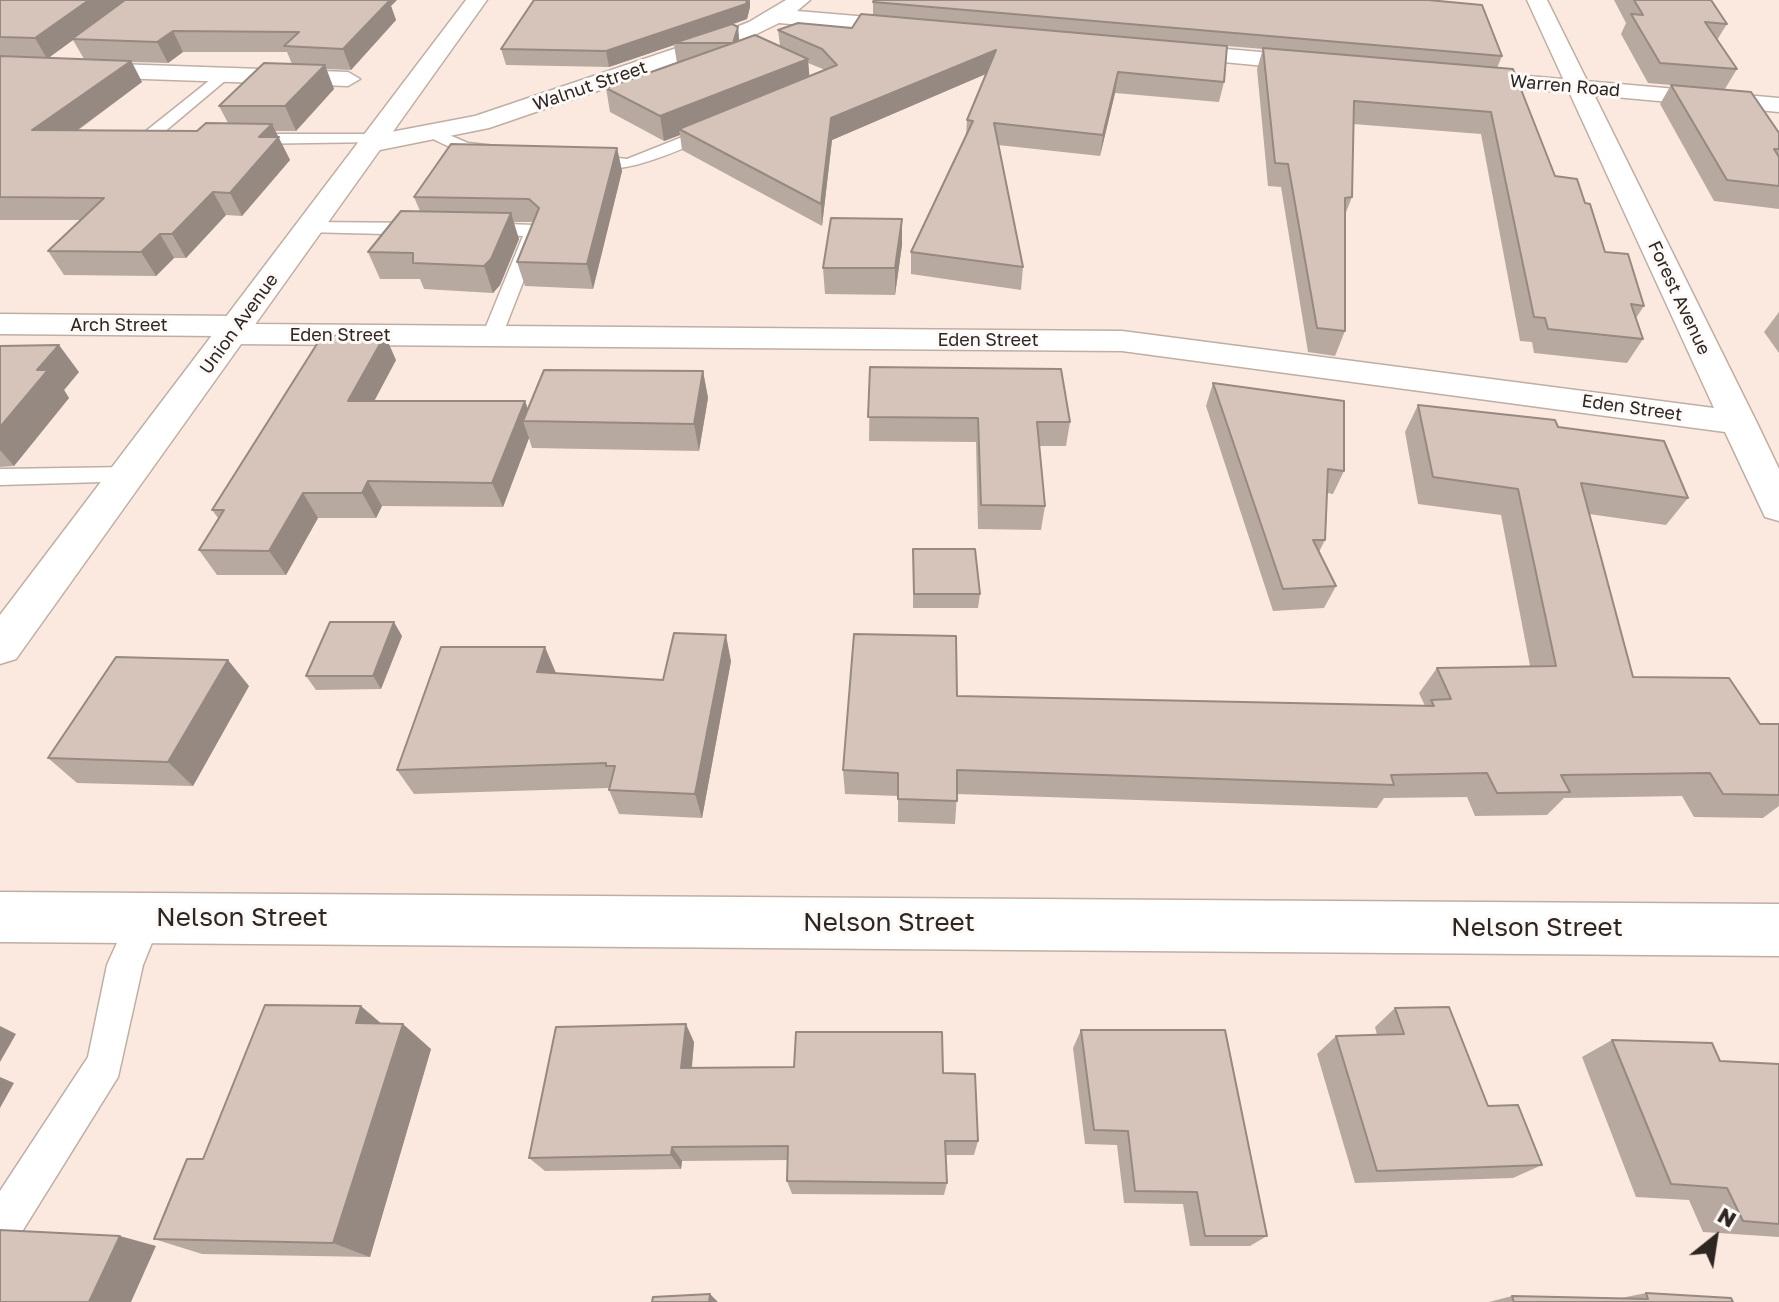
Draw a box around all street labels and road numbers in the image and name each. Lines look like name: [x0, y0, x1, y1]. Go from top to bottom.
street label: Walnut Street: [530, 56, 650, 116]
street label: Warren Road: [1509, 70, 1621, 102]
street label: Forest Avenue: [1643, 238, 1715, 358]
street label: Union Avenue: [195, 270, 283, 378]
street label: Arch Street: [70, 314, 168, 336]
street label: Eden Street: [289, 324, 391, 346]
street label: Eden Street: [937, 329, 1039, 351]
street label: Eden Street: [1580, 390, 1684, 426]
street label: Nelson Street: [156, 902, 328, 934]
street label: Nelson Street: [803, 907, 975, 939]
street label: Nelson Street: [1451, 912, 1623, 944]

